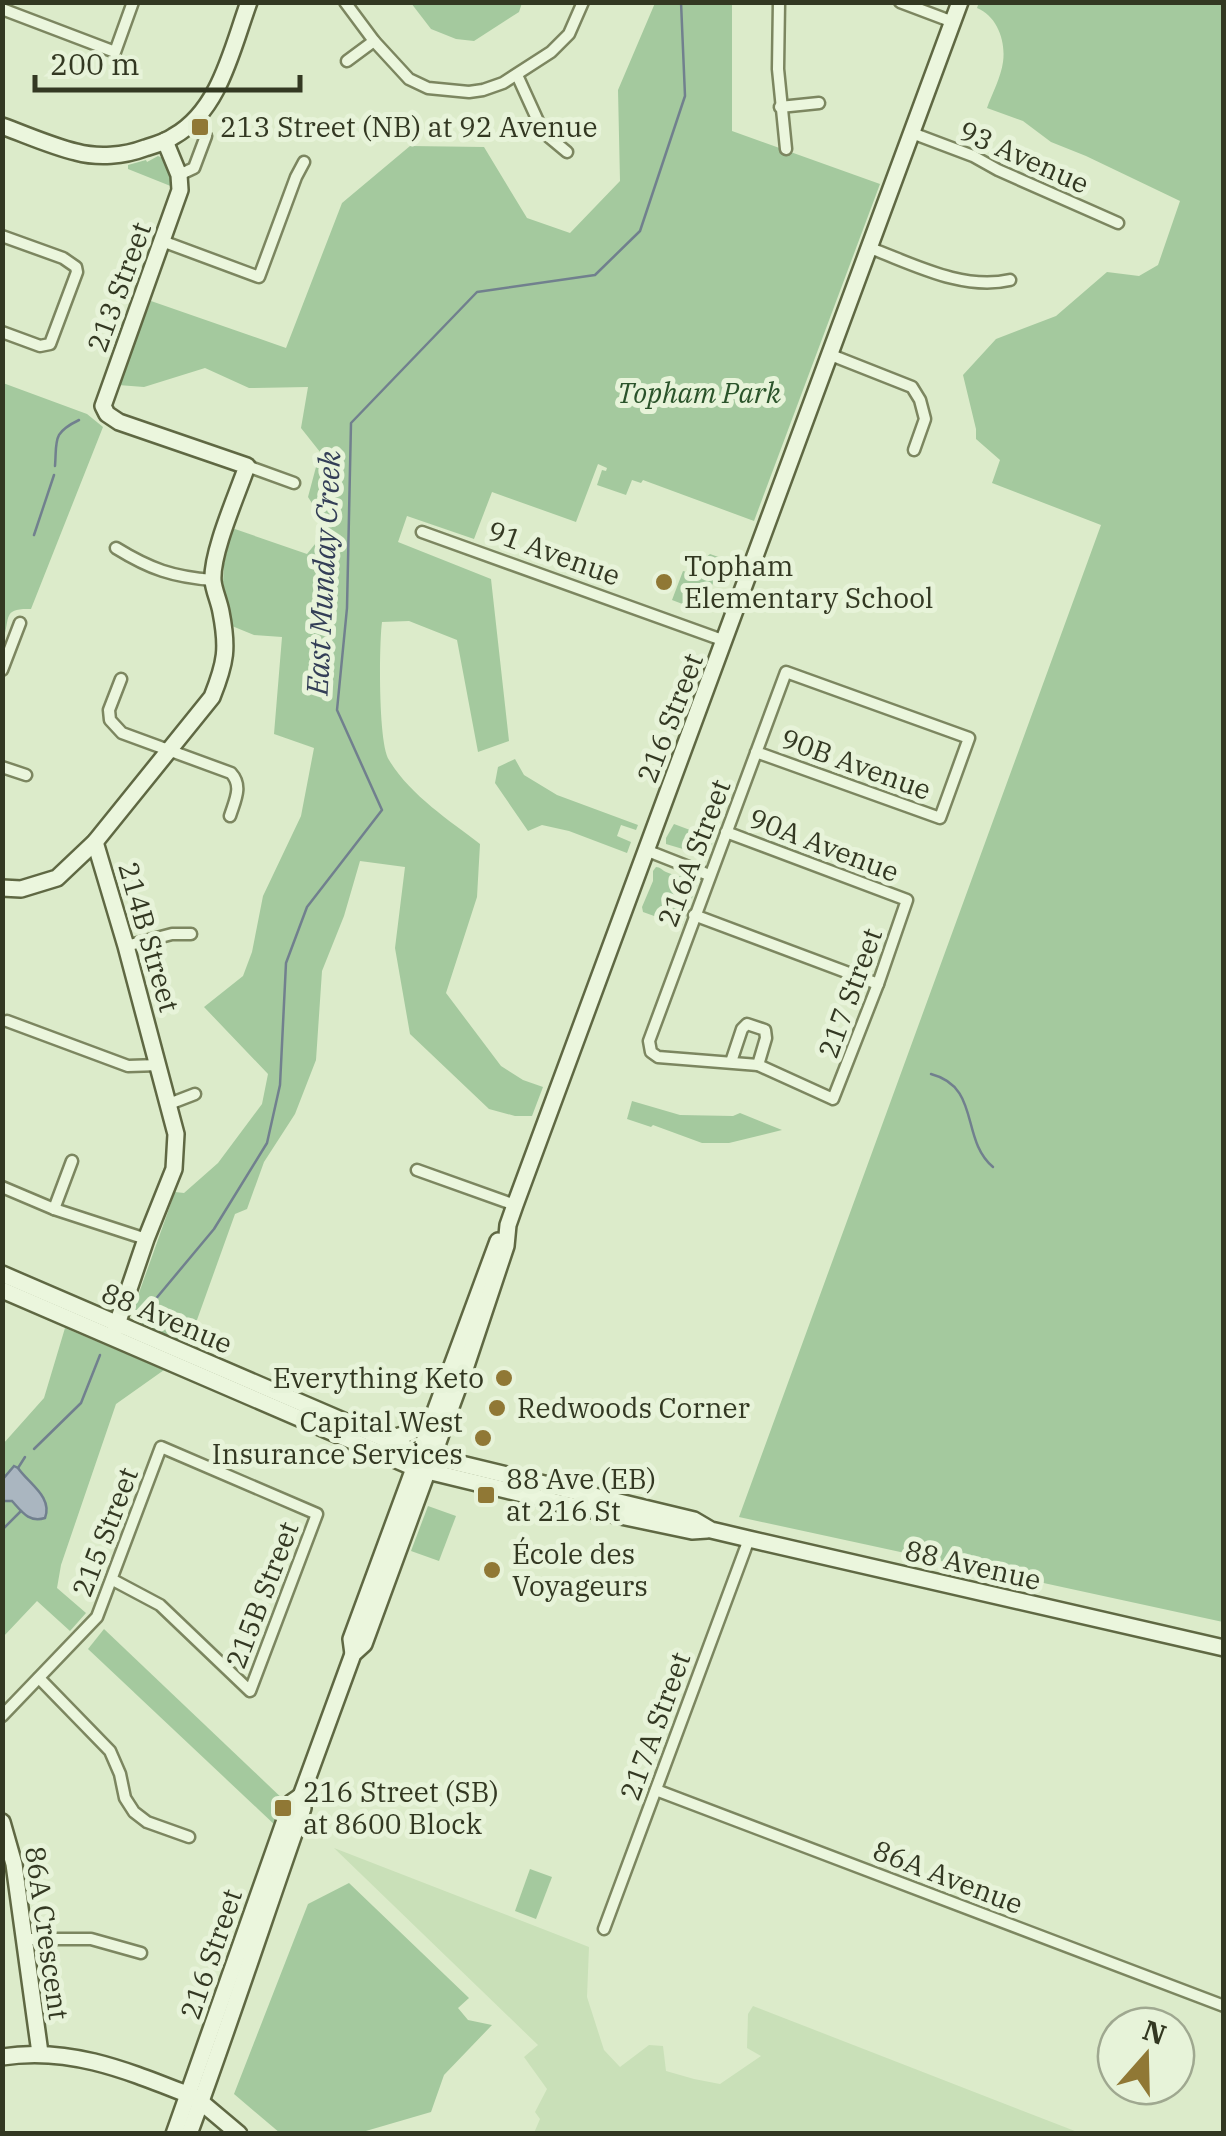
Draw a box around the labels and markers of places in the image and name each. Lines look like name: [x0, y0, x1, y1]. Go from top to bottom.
place label: 213 Street (NB) at 92 Avenue: [220, 108, 597, 145]
marker: 213 Street (NB) at 92 Avenue: [189, 116, 211, 138]
place label: Topham Elementary School: [684, 547, 933, 616]
marker: Topham Elementary School: [653, 571, 675, 593]
place label: Everything Keto: [273, 1359, 484, 1396]
marker: Everything Keto: [493, 1367, 515, 1389]
place label: Redwoods Corner: [517, 1389, 751, 1426]
marker: Redwoods Corner: [486, 1397, 508, 1419]
place label: Capital West Insurance Services: [212, 1403, 463, 1472]
marker: Capital West Insurance Services: [472, 1427, 494, 1449]
place label: 88 Ave (EB) at 216 St: [506, 1460, 656, 1529]
marker: 88 Ave (EB) at 216 St: [475, 1484, 497, 1506]
place label: École des Voyageurs: [512, 1535, 648, 1604]
marker: École des Voyageurs: [481, 1559, 503, 1581]
place label: 216 Street (SB) at 8600 Block: [303, 1773, 499, 1842]
marker: 216 Street (SB) at 8600 Block: [272, 1797, 294, 1819]

